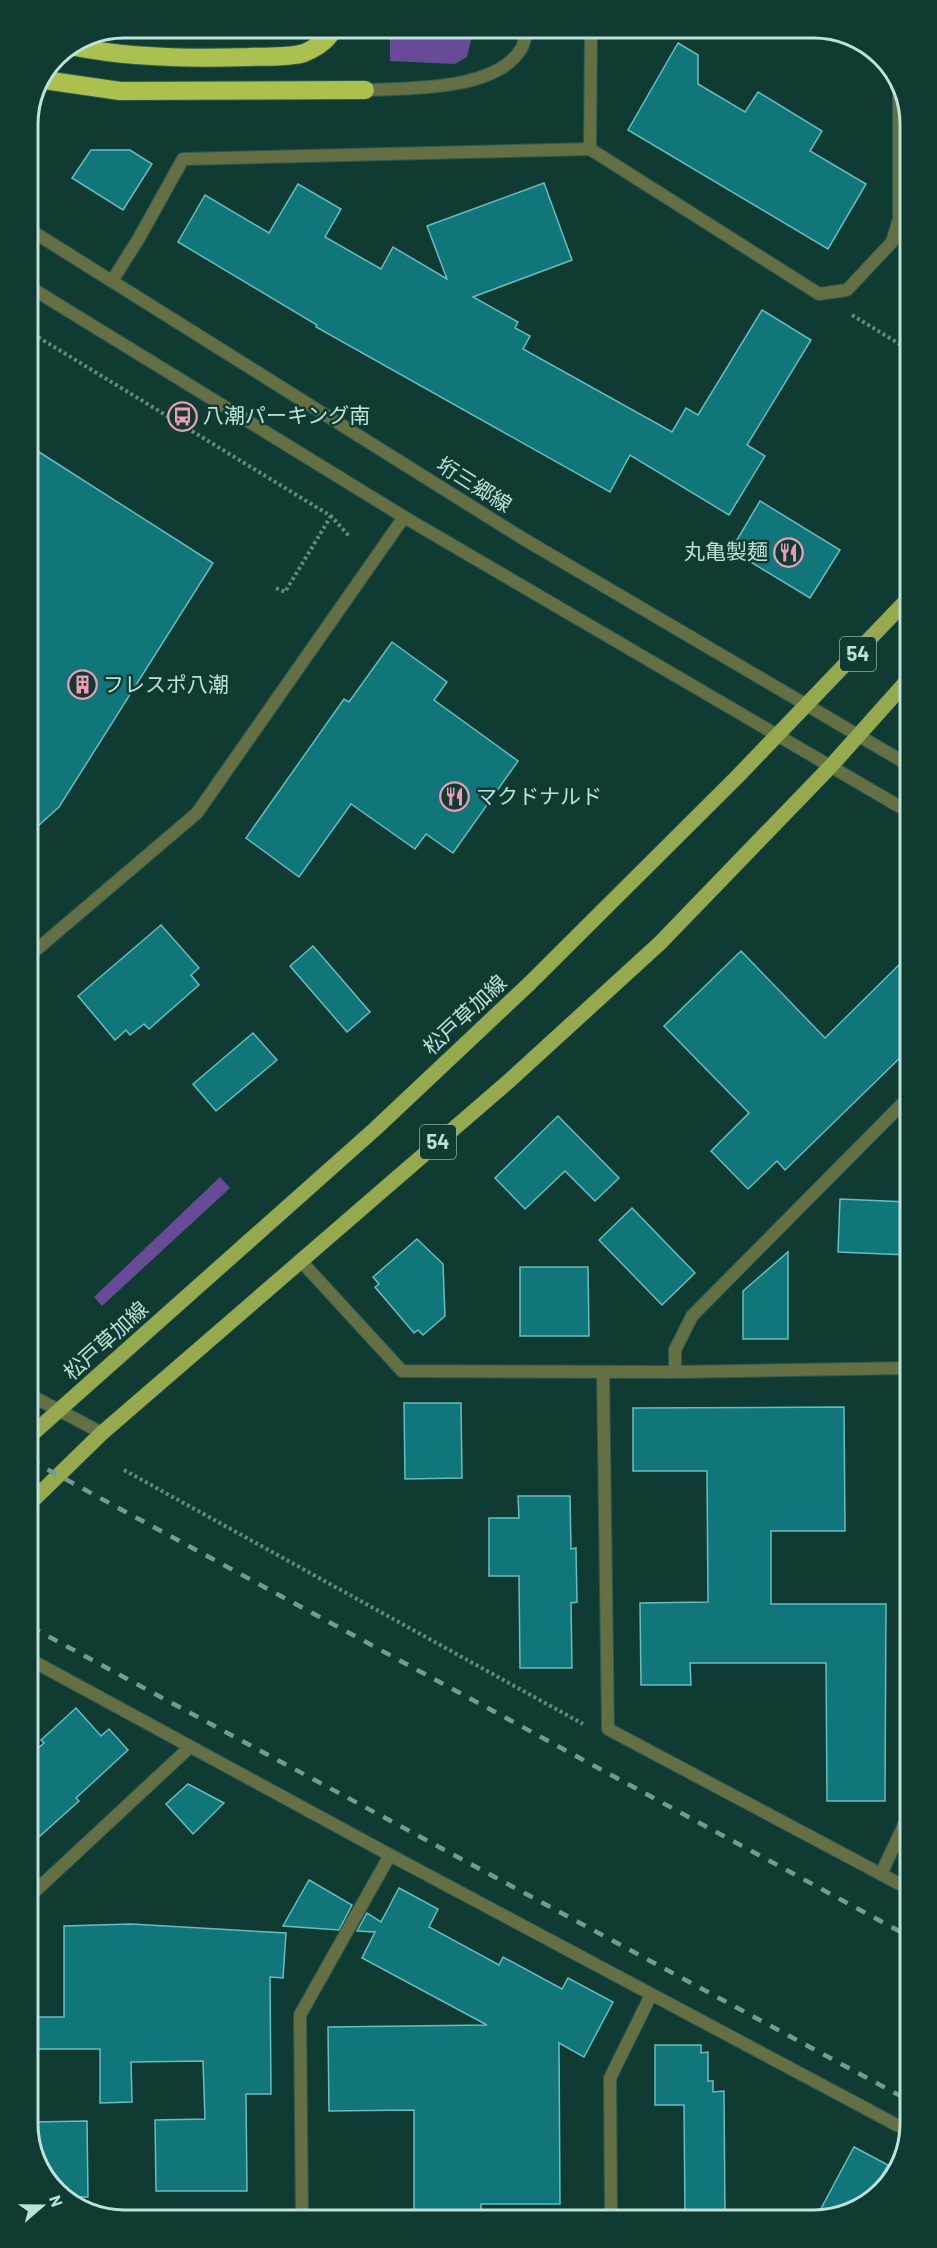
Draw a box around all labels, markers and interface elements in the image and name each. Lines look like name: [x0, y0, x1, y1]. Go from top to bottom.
bus stop icon: 八潮パーキング南: [166, 400, 198, 432]
place label: 八潮パーキング南: [203, 402, 370, 427]
street label: 垳三郷線: [433, 451, 517, 517]
restaurant icon: 丸亀製麺: [773, 536, 805, 568]
place label: 丸亀製麺: [684, 538, 768, 563]
road number: 54: [840, 637, 876, 671]
building icon: フレスポ八潮: [66, 669, 98, 701]
place label: フレスポ八潮: [103, 671, 229, 696]
restaurant icon: マクドナルド: [439, 781, 471, 813]
place label: マクドナルド: [476, 783, 602, 808]
street label: 松戸草加線: [417, 969, 511, 1059]
road number: 54: [420, 1125, 456, 1159]
street label: 松戸草加線: [58, 1295, 152, 1384]
north arrow: [12, 2176, 72, 2236]
text: N: [46, 2192, 67, 2209]

